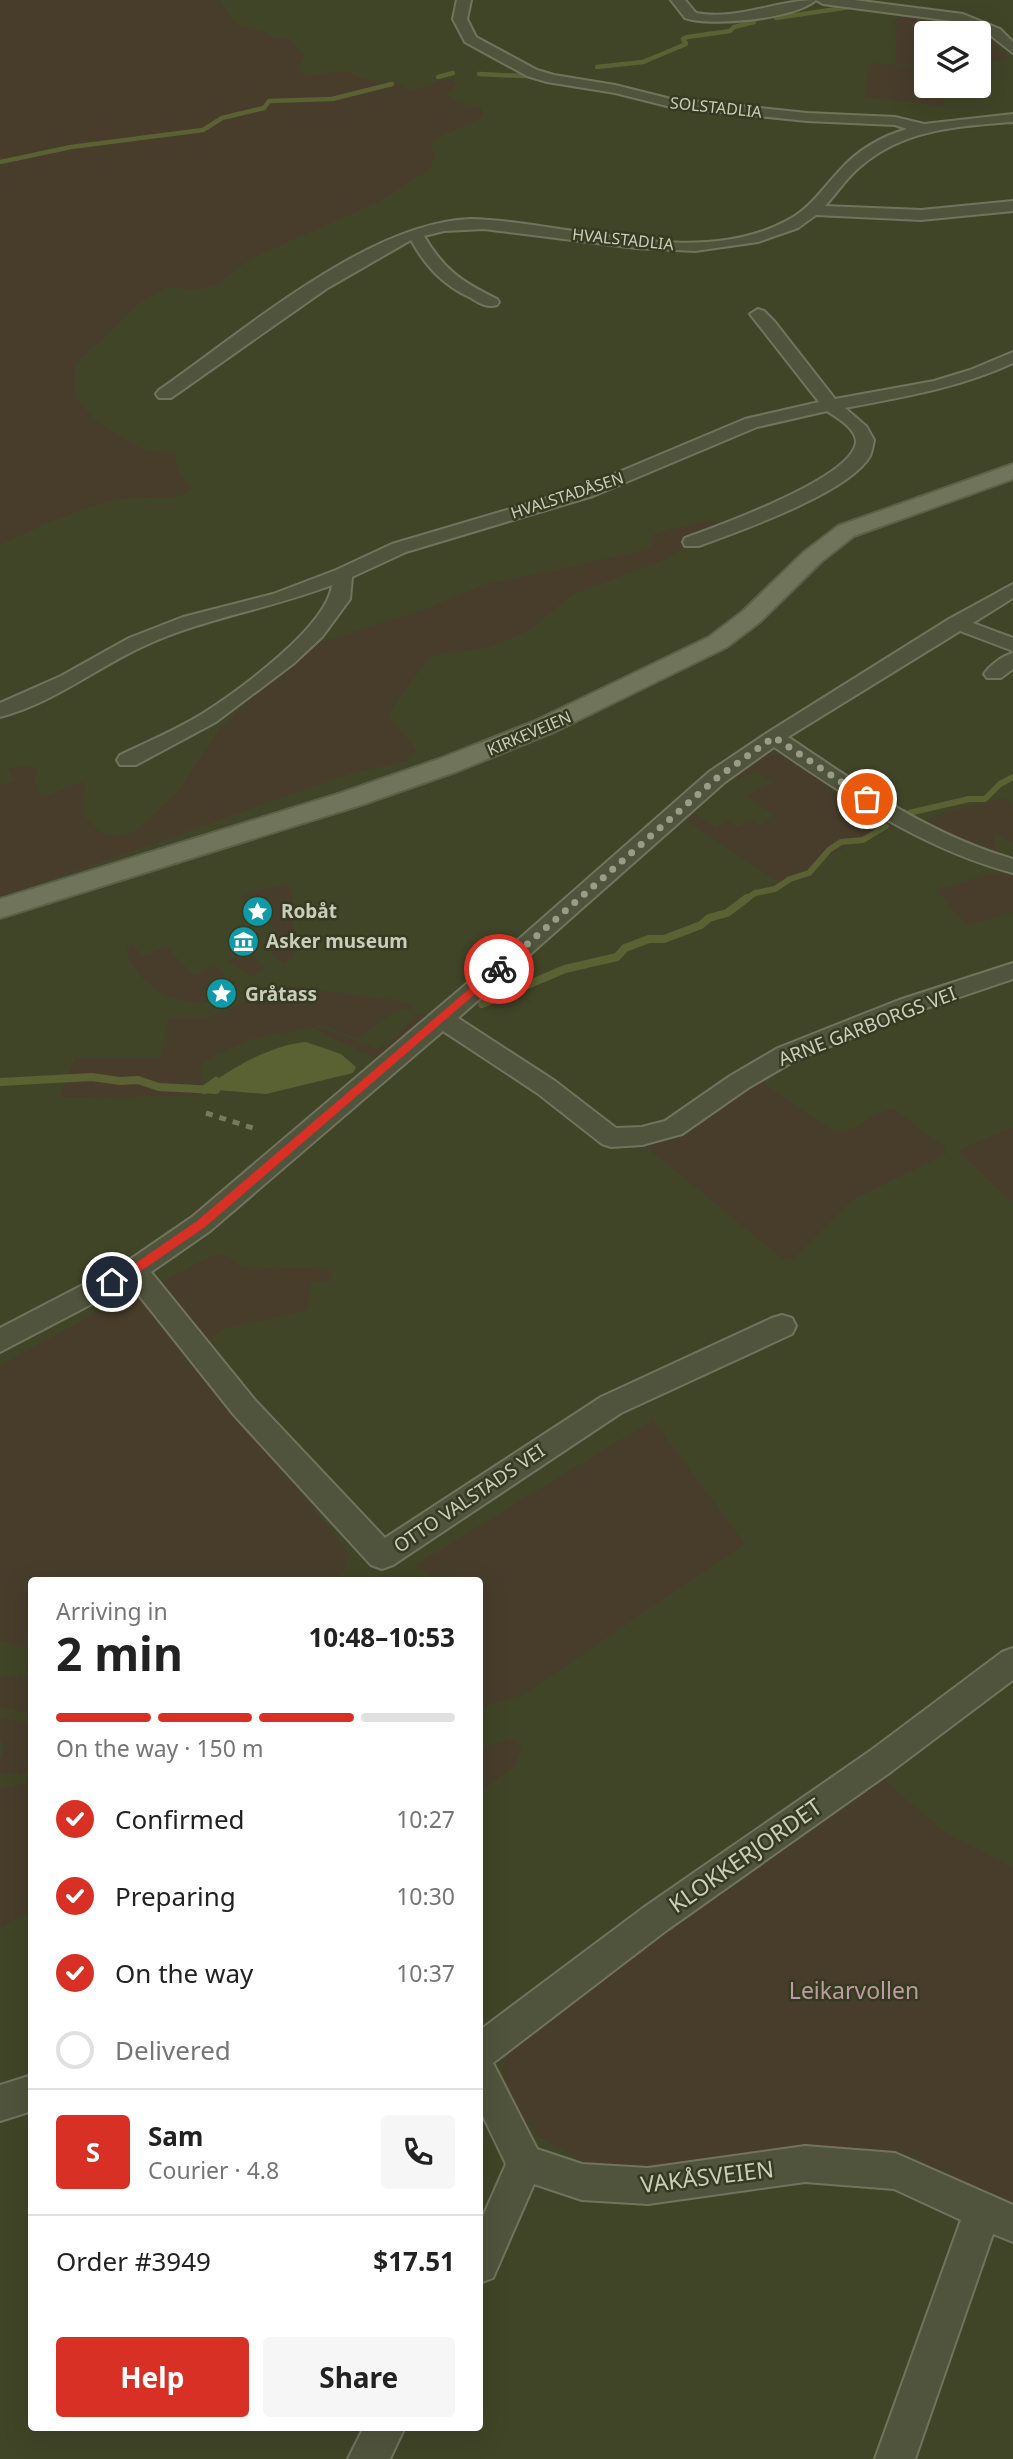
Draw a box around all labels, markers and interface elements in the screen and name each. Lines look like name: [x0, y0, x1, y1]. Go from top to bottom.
map controls: [914, 21, 991, 98]
button: layers: [914, 21, 991, 98]
street label: SOLSTADLIA: [669, 91, 764, 123]
street label: HVALSTADLIA: [571, 223, 676, 255]
street label: HVALSTADÅSEN: [508, 466, 626, 524]
street label: KIRKEVEIEN: [484, 705, 574, 761]
pin: [837, 769, 897, 829]
icon: bag: [848, 780, 886, 818]
place icon: Robåt: [241, 894, 275, 928]
place label: Robåt: [281, 898, 337, 924]
museum icon: Asker museum: [226, 924, 260, 958]
place label: Asker museum: [266, 928, 408, 954]
courier: [464, 934, 534, 1004]
icon: bike: [480, 950, 518, 988]
place icon: Gråtass: [205, 977, 239, 1011]
street label: ARNE GARBORGS VEI: [774, 980, 960, 1072]
place label: Gråtass: [245, 981, 317, 1007]
pin: [82, 1252, 142, 1312]
icon: home: [93, 1263, 131, 1301]
street label: OTTO VALSTADS VEI: [388, 1438, 550, 1558]
text: Arriving in: [56, 1595, 168, 1627]
text: 10:48–10:53: [308, 1619, 455, 1655]
text: 2 min: [56, 1622, 183, 1684]
text: On the way · 150 m: [56, 1732, 263, 1764]
street label: KLOKKERJORDET: [662, 1790, 828, 1920]
icon: check: [56, 1800, 94, 1838]
text: Confirmed: [115, 1801, 245, 1837]
text: 10:27: [396, 1803, 455, 1835]
icon: check: [56, 1877, 94, 1915]
text: Preparing: [115, 1878, 236, 1914]
text: 10:30: [396, 1880, 455, 1912]
icon: check: [56, 1954, 94, 1992]
text: On the way: [115, 1955, 253, 1991]
text: 10:37: [396, 1957, 455, 1989]
park label: Leikarvollen: [789, 1974, 919, 2006]
text: Delivered: [115, 2032, 231, 2068]
button: phone: [381, 2115, 455, 2189]
text: Sam: [148, 2118, 203, 2154]
text: S: [86, 2134, 100, 2170]
street label: VAKÅSVEIEN: [639, 2152, 775, 2200]
text: Courier · 4.8: [148, 2154, 279, 2186]
text: Order #3949: [56, 2243, 211, 2279]
text: $17.51: [373, 2243, 455, 2279]
button: Help: [56, 2337, 249, 2417]
button: Share: [263, 2337, 455, 2417]

